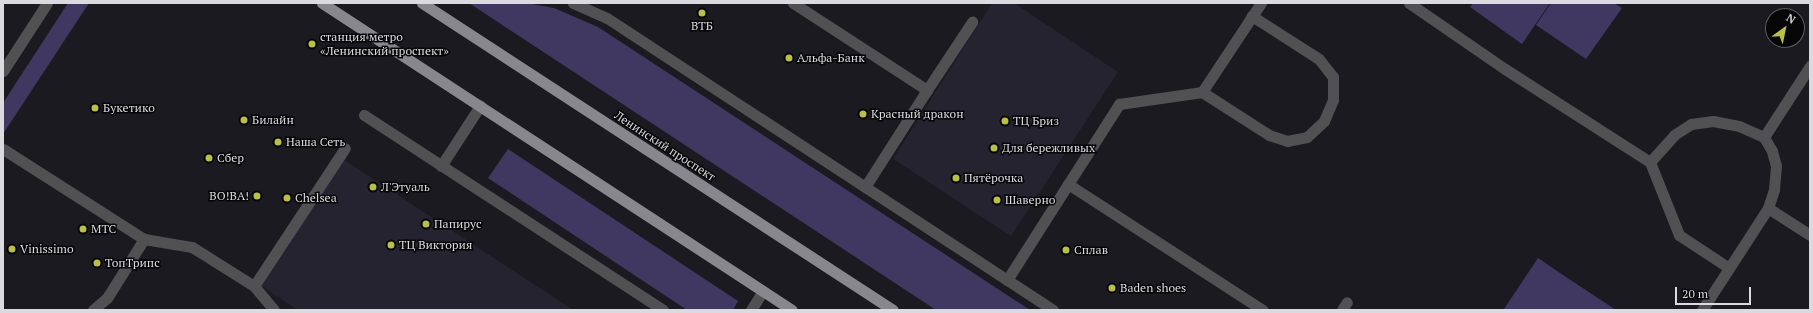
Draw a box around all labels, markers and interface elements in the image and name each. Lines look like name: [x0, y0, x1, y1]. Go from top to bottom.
marker: ВТБ: [697, 8, 707, 18]
north arrow: [1765, 8, 1805, 48]
text: N: [1784, 11, 1798, 27]
place label: ВТБ: [691, 19, 713, 33]
place label: станция метро «Ленинский проспект»: [320, 30, 449, 58]
marker: станция метро «Ленинский проспект»: [307, 39, 317, 49]
place label: Альфа-Банк: [797, 51, 865, 65]
marker: Альфа-Банк: [784, 53, 794, 63]
place label: Букетико: [103, 101, 155, 115]
marker: Букетико: [90, 103, 100, 113]
place label: Красный дракон: [871, 107, 964, 121]
street label: Ленинский проспект: [612, 108, 718, 184]
marker: Красный дракон: [858, 109, 868, 119]
place label: Билайн: [252, 113, 294, 127]
place label: ТЦ Бриз: [1013, 114, 1059, 128]
marker: Билайн: [239, 115, 249, 125]
marker: ТЦ Бриз: [1000, 116, 1010, 126]
place label: Наша Сеть: [286, 135, 345, 149]
marker: Наша Сеть: [273, 137, 283, 147]
place label: Для бережливых: [1002, 141, 1095, 155]
marker: Для бережливых: [989, 143, 999, 153]
place label: Сбер: [217, 151, 244, 165]
marker: Сбер: [204, 153, 214, 163]
place label: Пятёрочка: [964, 171, 1023, 185]
marker: Пятёрочка: [951, 173, 961, 183]
place label: Л'Этуаль: [381, 180, 430, 194]
marker: Л'Этуаль: [368, 182, 378, 192]
place label: ВО!ВА!: [209, 189, 249, 203]
marker: ВО!ВА!: [252, 191, 262, 201]
place label: Chelsea: [295, 191, 337, 205]
marker: Chelsea: [282, 193, 292, 203]
place label: Шаверно: [1005, 193, 1055, 207]
marker: Шаверно: [992, 195, 1002, 205]
place label: Папирус: [434, 217, 482, 231]
marker: Папирус: [421, 219, 431, 229]
place label: МТС: [91, 222, 116, 236]
marker: МТС: [78, 224, 88, 234]
place label: ТЦ Виктория: [399, 238, 472, 252]
marker: ТЦ Виктория: [386, 240, 396, 250]
place label: Vinissimo: [20, 242, 74, 256]
place label: Сплав: [1074, 243, 1108, 257]
marker: Vinissimo: [7, 244, 17, 254]
marker: Сплав: [1061, 245, 1071, 255]
place label: ТопТрипс: [105, 256, 160, 270]
marker: ТопТрипс: [92, 258, 102, 268]
scale bar: [1677, 279, 1753, 305]
place label: Baden shoes: [1120, 281, 1186, 295]
marker: Baden shoes: [1107, 283, 1117, 293]
text: 20 m: [1682, 286, 1708, 301]

